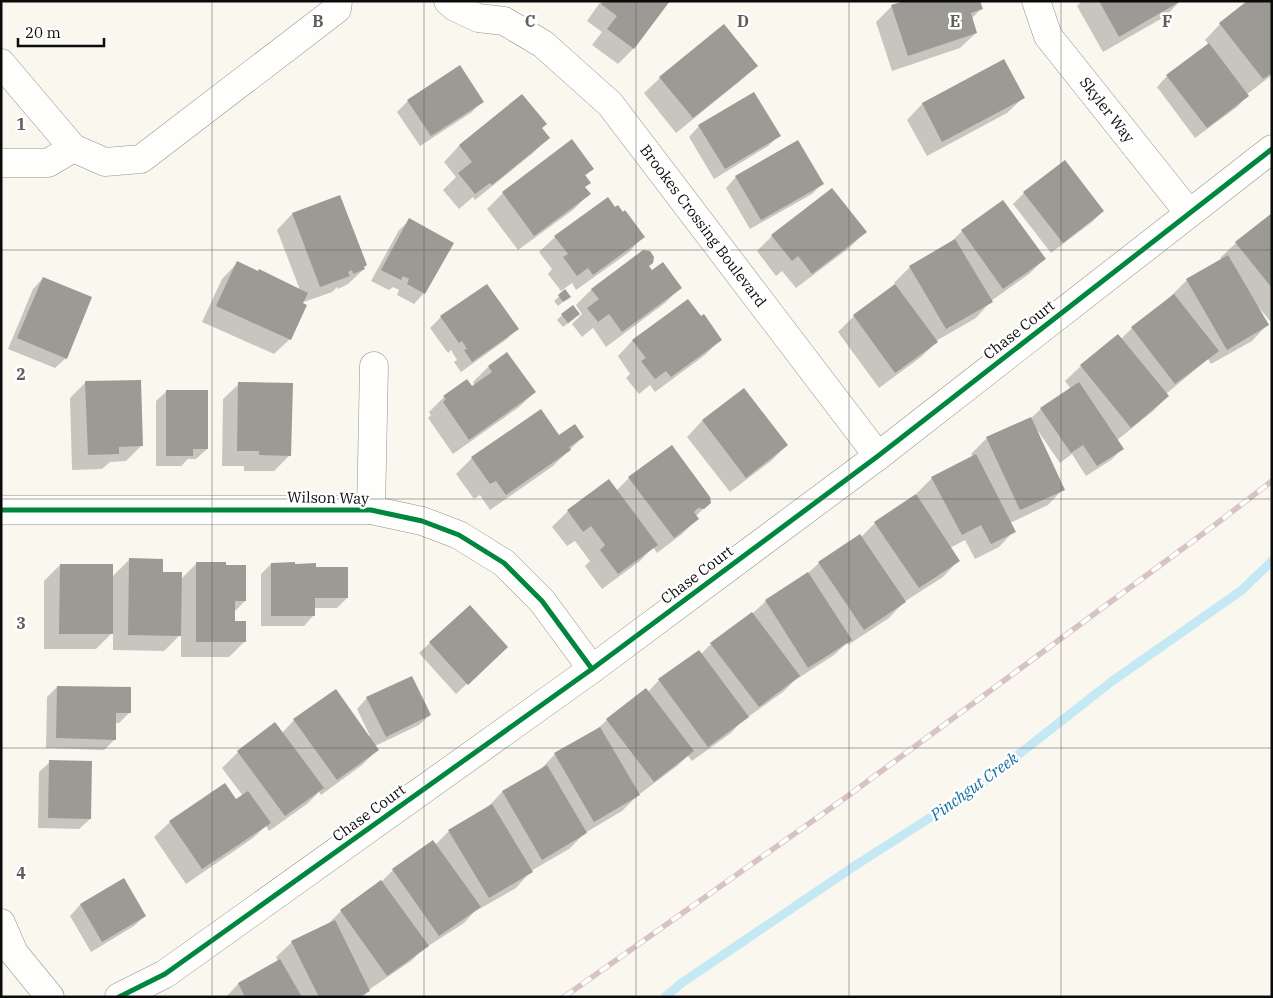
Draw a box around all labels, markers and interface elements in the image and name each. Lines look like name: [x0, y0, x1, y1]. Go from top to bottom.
text: B: [312, 11, 324, 31]
text: C: [525, 11, 535, 31]
text: D: [737, 11, 749, 31]
text: E: [950, 11, 960, 31]
text: F: [1162, 11, 1172, 31]
scale bar: [18, 15, 104, 47]
text: 20 m: [25, 23, 61, 42]
street label: Skyler Way: [1076, 73, 1139, 146]
text: 1: [16, 114, 26, 134]
street label: Brookes Crossing Boulevard: [636, 141, 771, 311]
street label: Chase Court: [979, 296, 1058, 363]
text: 2: [16, 364, 26, 384]
street label: Wilson Way: [287, 487, 369, 508]
street label: Chase Court: [657, 541, 737, 608]
text: 3: [16, 613, 26, 633]
water label: Pinchgut Creek: [926, 747, 1022, 825]
street label: Chase Court: [329, 780, 409, 845]
text: 4: [16, 863, 26, 883]

